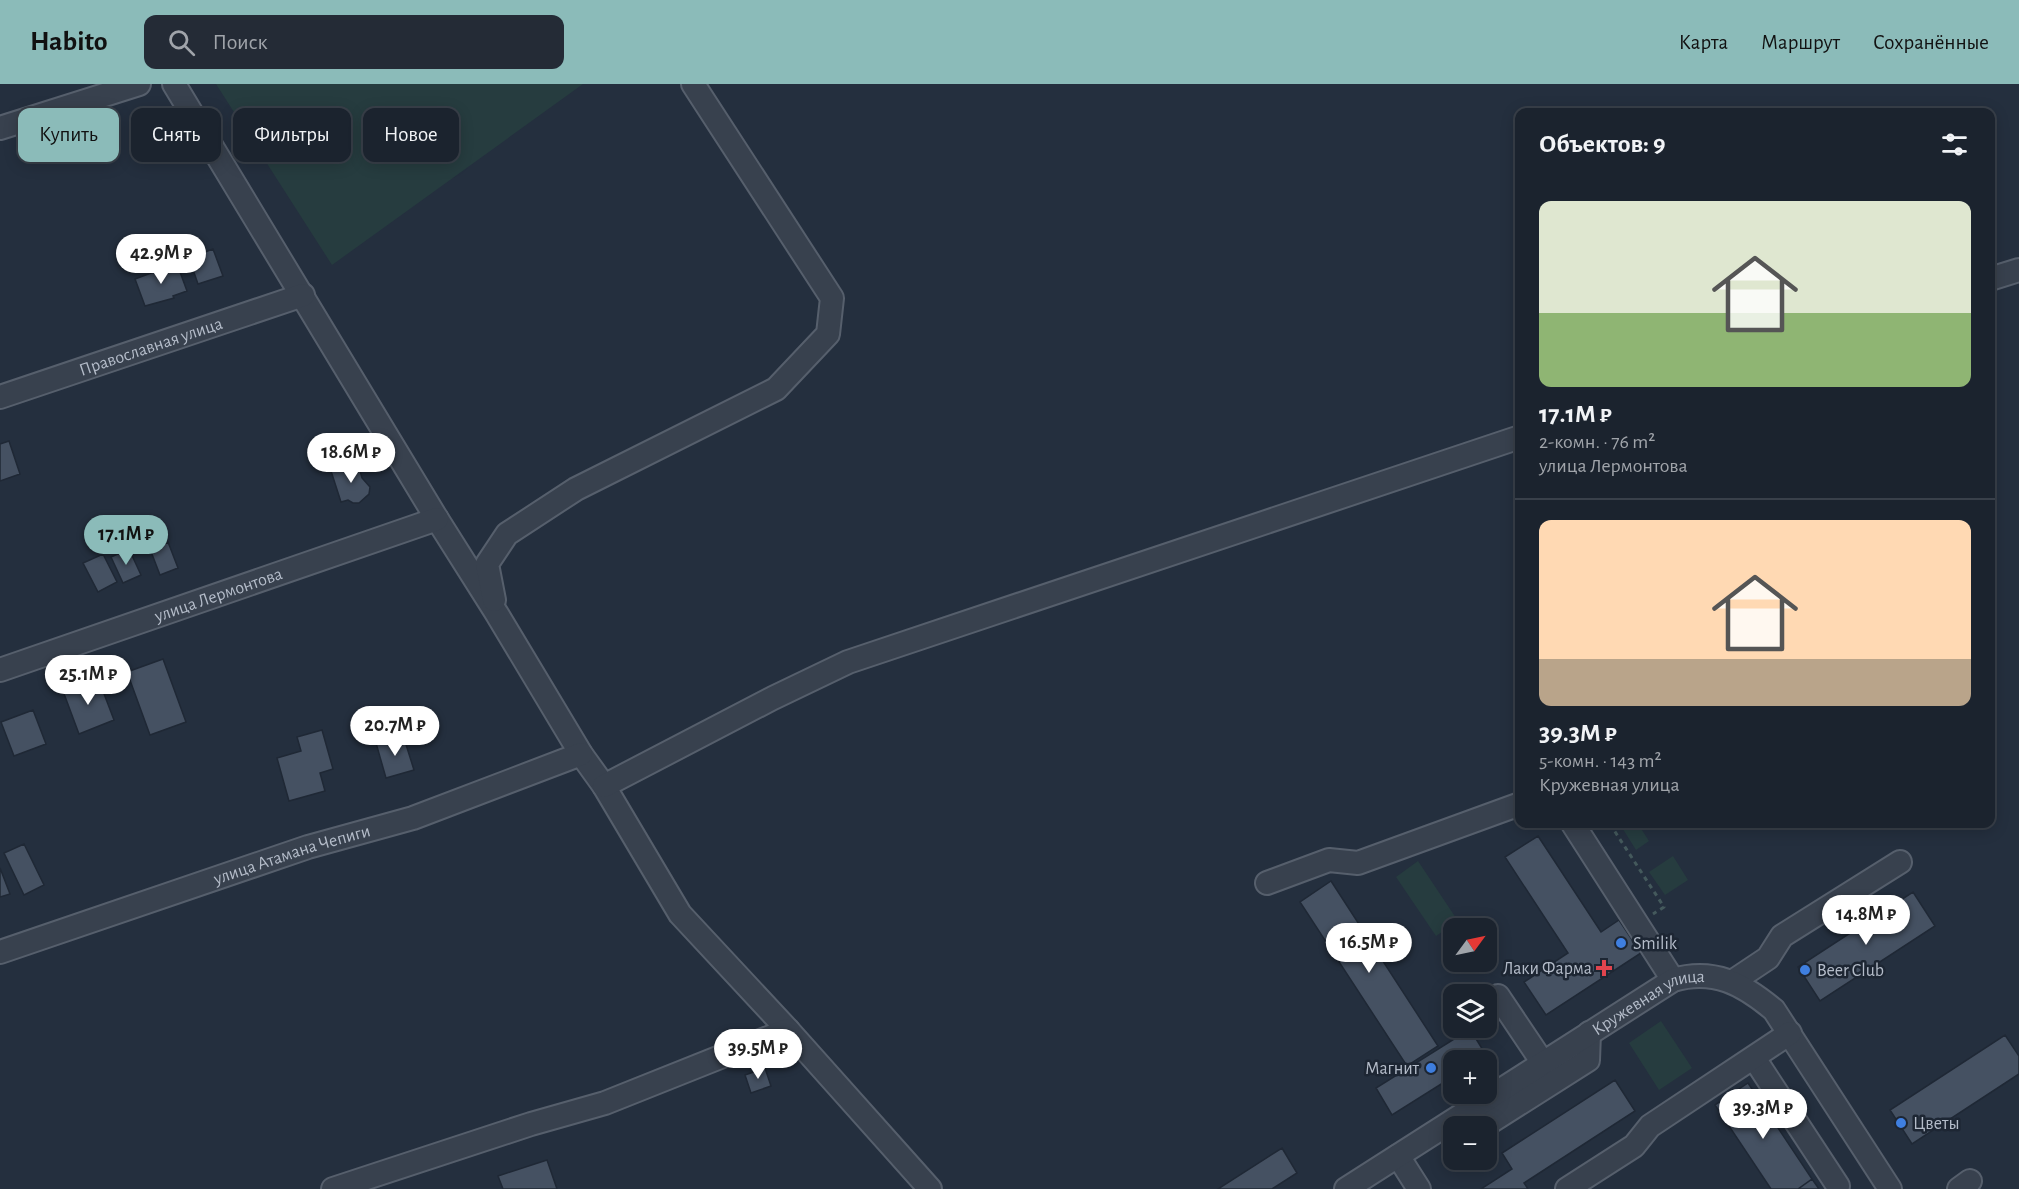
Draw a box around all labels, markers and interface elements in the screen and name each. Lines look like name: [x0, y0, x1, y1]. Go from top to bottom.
search box: [144, 15, 564, 69]
icon: search: [165, 26, 198, 59]
text: Habito: [30, 28, 108, 56]
text: Поиск: [213, 31, 268, 53]
text: Карта: [1679, 32, 1728, 53]
text: Маршрут: [1761, 32, 1840, 53]
text: Сохранённые: [1873, 32, 1989, 53]
chip: Купить: [18, 108, 119, 162]
chip: Снять: [131, 108, 221, 162]
chip: Фильтры: [233, 108, 351, 162]
chip: Новое: [363, 108, 459, 162]
icon: filters: [1938, 128, 1971, 161]
text: Объектов: 9: [1539, 131, 1666, 157]
pin: 42.9M ₽: [106, 234, 216, 285]
icon: home: [1701, 240, 1809, 348]
text: 42.9M ₽: [130, 243, 192, 263]
street label: Православная улица: [77, 315, 225, 380]
text: 17.1M ₽: [1539, 401, 1612, 427]
text: 2-комн. · 76 m²: [1539, 432, 1655, 452]
pin: 18.6M ₽: [296, 433, 406, 484]
text: 18.6M ₽: [321, 442, 381, 462]
text: улица Лермонтова: [1539, 456, 1688, 476]
pin: 17.1M ₽: [71, 515, 181, 566]
text: 17.1M ₽: [98, 524, 154, 544]
icon: home: [1701, 559, 1809, 667]
street label: улица Лермонтова: [151, 565, 285, 626]
pin: 25.1M ₽: [33, 655, 143, 706]
text: 25.1M ₽: [59, 664, 117, 684]
pin: 20.7M ₽: [340, 706, 450, 757]
text: 20.7M ₽: [364, 715, 426, 735]
text: 39.3M ₽: [1539, 720, 1617, 746]
text: 5-комн. · 143 m²: [1539, 751, 1661, 771]
text: Кружевная улица: [1539, 775, 1680, 795]
street label: улица Атамана Чепиги: [211, 822, 373, 889]
pin: 14.8M ₽: [1811, 895, 1921, 946]
text: 14.8M ₽: [1836, 904, 1896, 924]
north arrow: [1443, 918, 1497, 972]
map controls: [1443, 918, 1497, 1170]
pin: 16.5M ₽: [1314, 923, 1424, 974]
text: 16.5M ₽: [1340, 932, 1398, 952]
place label: Smilik: [1633, 935, 1678, 953]
marker: Smilik: [1614, 936, 1628, 950]
place label: Лаки Фарма: [1503, 960, 1592, 978]
marker: Лаки Фарма: [1597, 961, 1611, 975]
place label: Beer Club: [1817, 962, 1884, 980]
marker: Beer Club: [1798, 963, 1812, 977]
street label: Кружевная улица: [1589, 968, 1705, 1039]
button: layers: [1443, 984, 1497, 1038]
pin: 39.5M ₽: [703, 1029, 813, 1080]
text: 39.5M ₽: [728, 1038, 788, 1058]
button: +: [1443, 1050, 1497, 1104]
place label: Магнит: [1365, 1060, 1420, 1078]
marker: Магнит: [1424, 1061, 1438, 1075]
pin: 39.3M ₽: [1708, 1089, 1818, 1140]
text: 39.3M ₽: [1733, 1098, 1793, 1118]
place label: Цветы: [1913, 1115, 1960, 1133]
button: −: [1443, 1116, 1497, 1170]
marker: Цветы: [1894, 1116, 1908, 1130]

